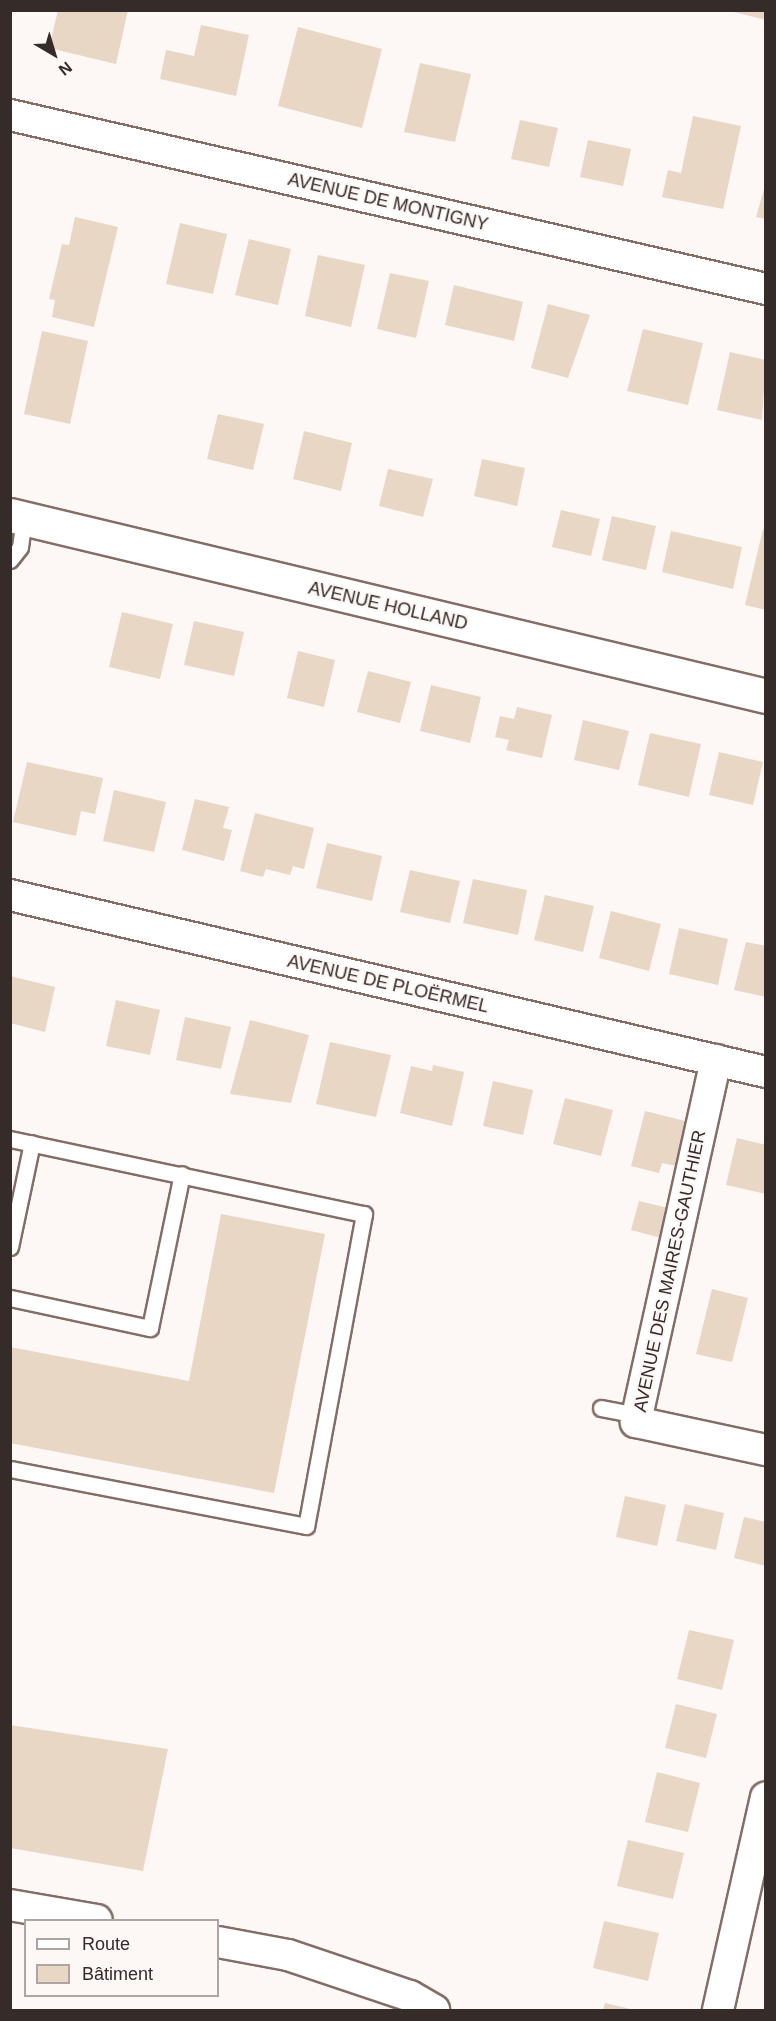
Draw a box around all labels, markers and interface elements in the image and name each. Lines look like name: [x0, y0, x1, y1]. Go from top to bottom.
north arrow: [24, 24, 84, 84]
text: N: [56, 58, 75, 79]
street label: AVENUE DE MONTIGNY: [286, 168, 490, 236]
street label: AVENUE HOLLAND: [306, 577, 470, 635]
street label: AVENUE DE PLOËRMEL: [285, 950, 491, 1018]
street label: AVENUE DES MAIRES-GAUTHIER: [630, 1128, 710, 1414]
legend: [24, 1919, 219, 1997]
text: Route: [82, 1934, 130, 1954]
text: Bâtiment: [82, 1964, 153, 1984]

